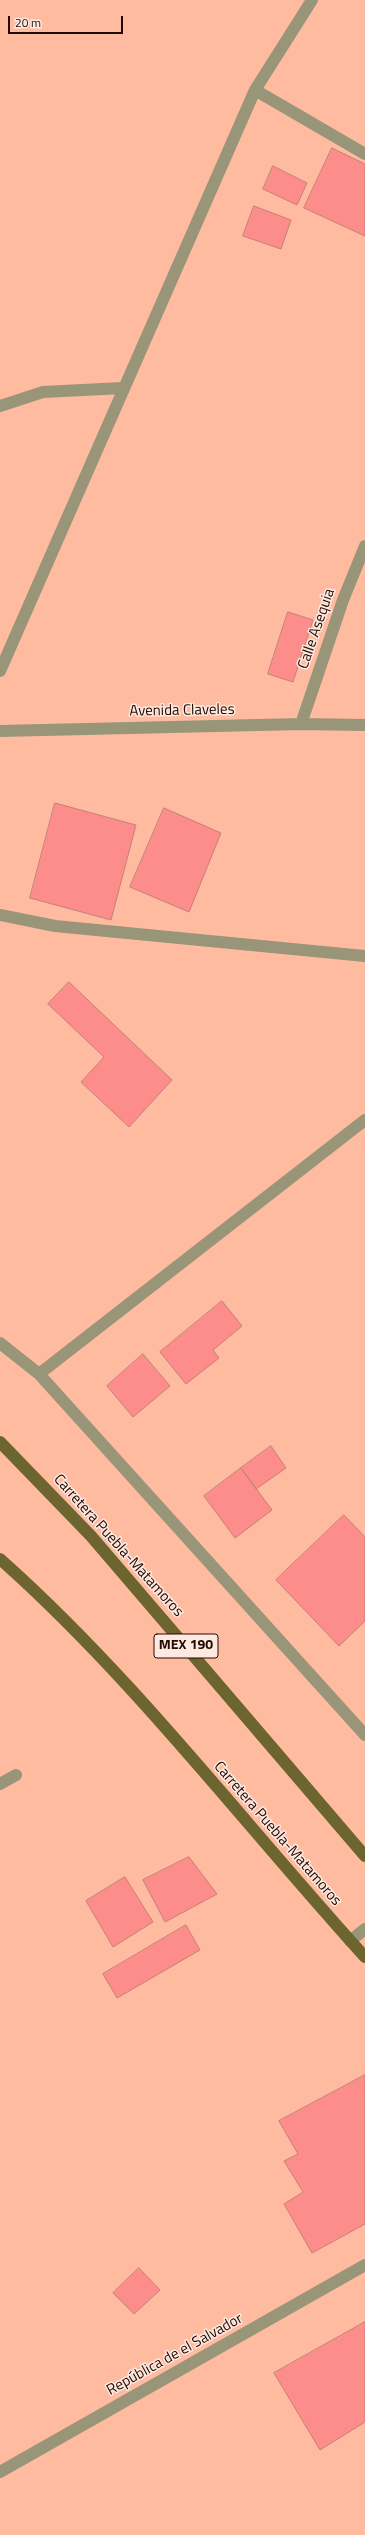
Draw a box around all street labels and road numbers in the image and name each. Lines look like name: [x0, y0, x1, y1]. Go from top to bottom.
street label: Calle Asequia: [295, 587, 339, 671]
street label: Avenida Claveles: [129, 701, 235, 721]
street label: Carretera Puebla-Matamoros: [49, 1471, 187, 1621]
road number: MEX 190: [154, 1634, 218, 1658]
street label: Carretera Puebla-Matamoros: [209, 1758, 345, 1910]
street label: República de el Salvador: [104, 2310, 246, 2400]

